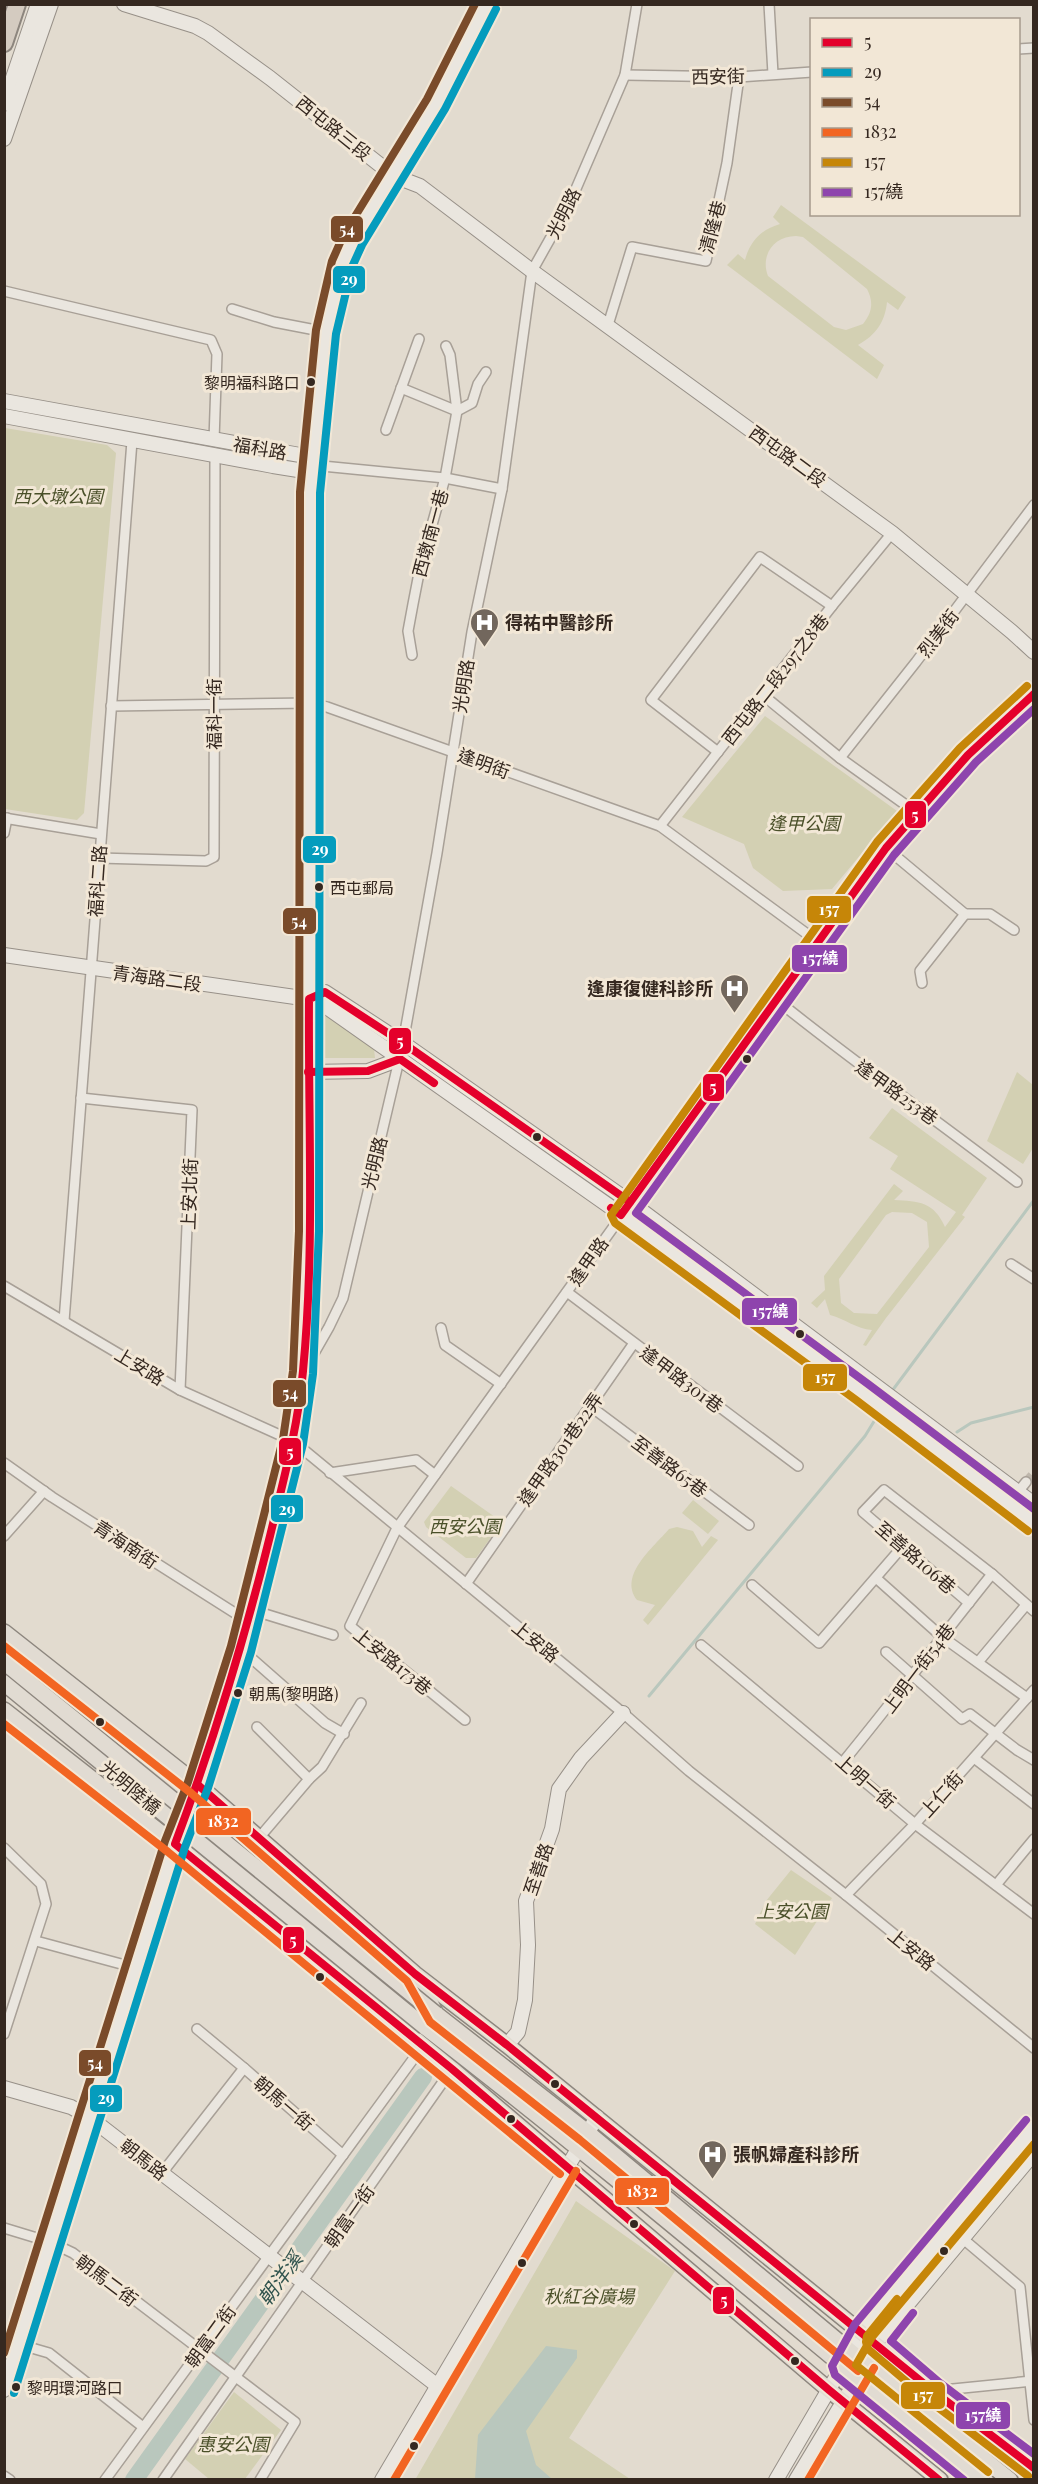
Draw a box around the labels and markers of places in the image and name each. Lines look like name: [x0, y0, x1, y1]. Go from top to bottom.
place label: 黎明福科路口: [204, 372, 300, 393]
marker: 黎明福科路口: [305, 376, 317, 388]
hospital icon: 得祐中醫診所: [468, 606, 500, 648]
place label: 得祐中醫診所: [505, 610, 613, 634]
place label: 西屯郵局: [330, 877, 394, 898]
marker: 西屯郵局: [313, 881, 325, 893]
hospital icon: 逢康復健科診所: [718, 972, 750, 1014]
place label: 逢康復健科診所: [587, 976, 713, 1000]
unlabelled marker: [741, 1053, 753, 1065]
unlabelled marker: [531, 1131, 543, 1143]
unlabelled marker: [794, 1328, 806, 1340]
place label: 朝馬(黎明路): [249, 1683, 338, 1704]
marker: 朝馬(黎明路): [232, 1687, 244, 1699]
unlabelled marker: [94, 1716, 106, 1728]
unlabelled marker: [314, 1971, 326, 1983]
unlabelled marker: [549, 2078, 561, 2090]
unlabelled marker: [505, 2113, 517, 2125]
hospital icon: 張帆婦產科診所: [696, 2138, 728, 2180]
place label: 張帆婦產科診所: [733, 2142, 859, 2166]
unlabelled marker: [628, 2218, 640, 2230]
unlabelled marker: [938, 2245, 950, 2257]
unlabelled marker: [516, 2257, 528, 2269]
unlabelled marker: [789, 2355, 801, 2367]
place label: 黎明環河路口: [27, 2377, 123, 2398]
marker: 黎明環河路口: [10, 2381, 22, 2393]
unlabelled marker: [408, 2440, 420, 2452]

